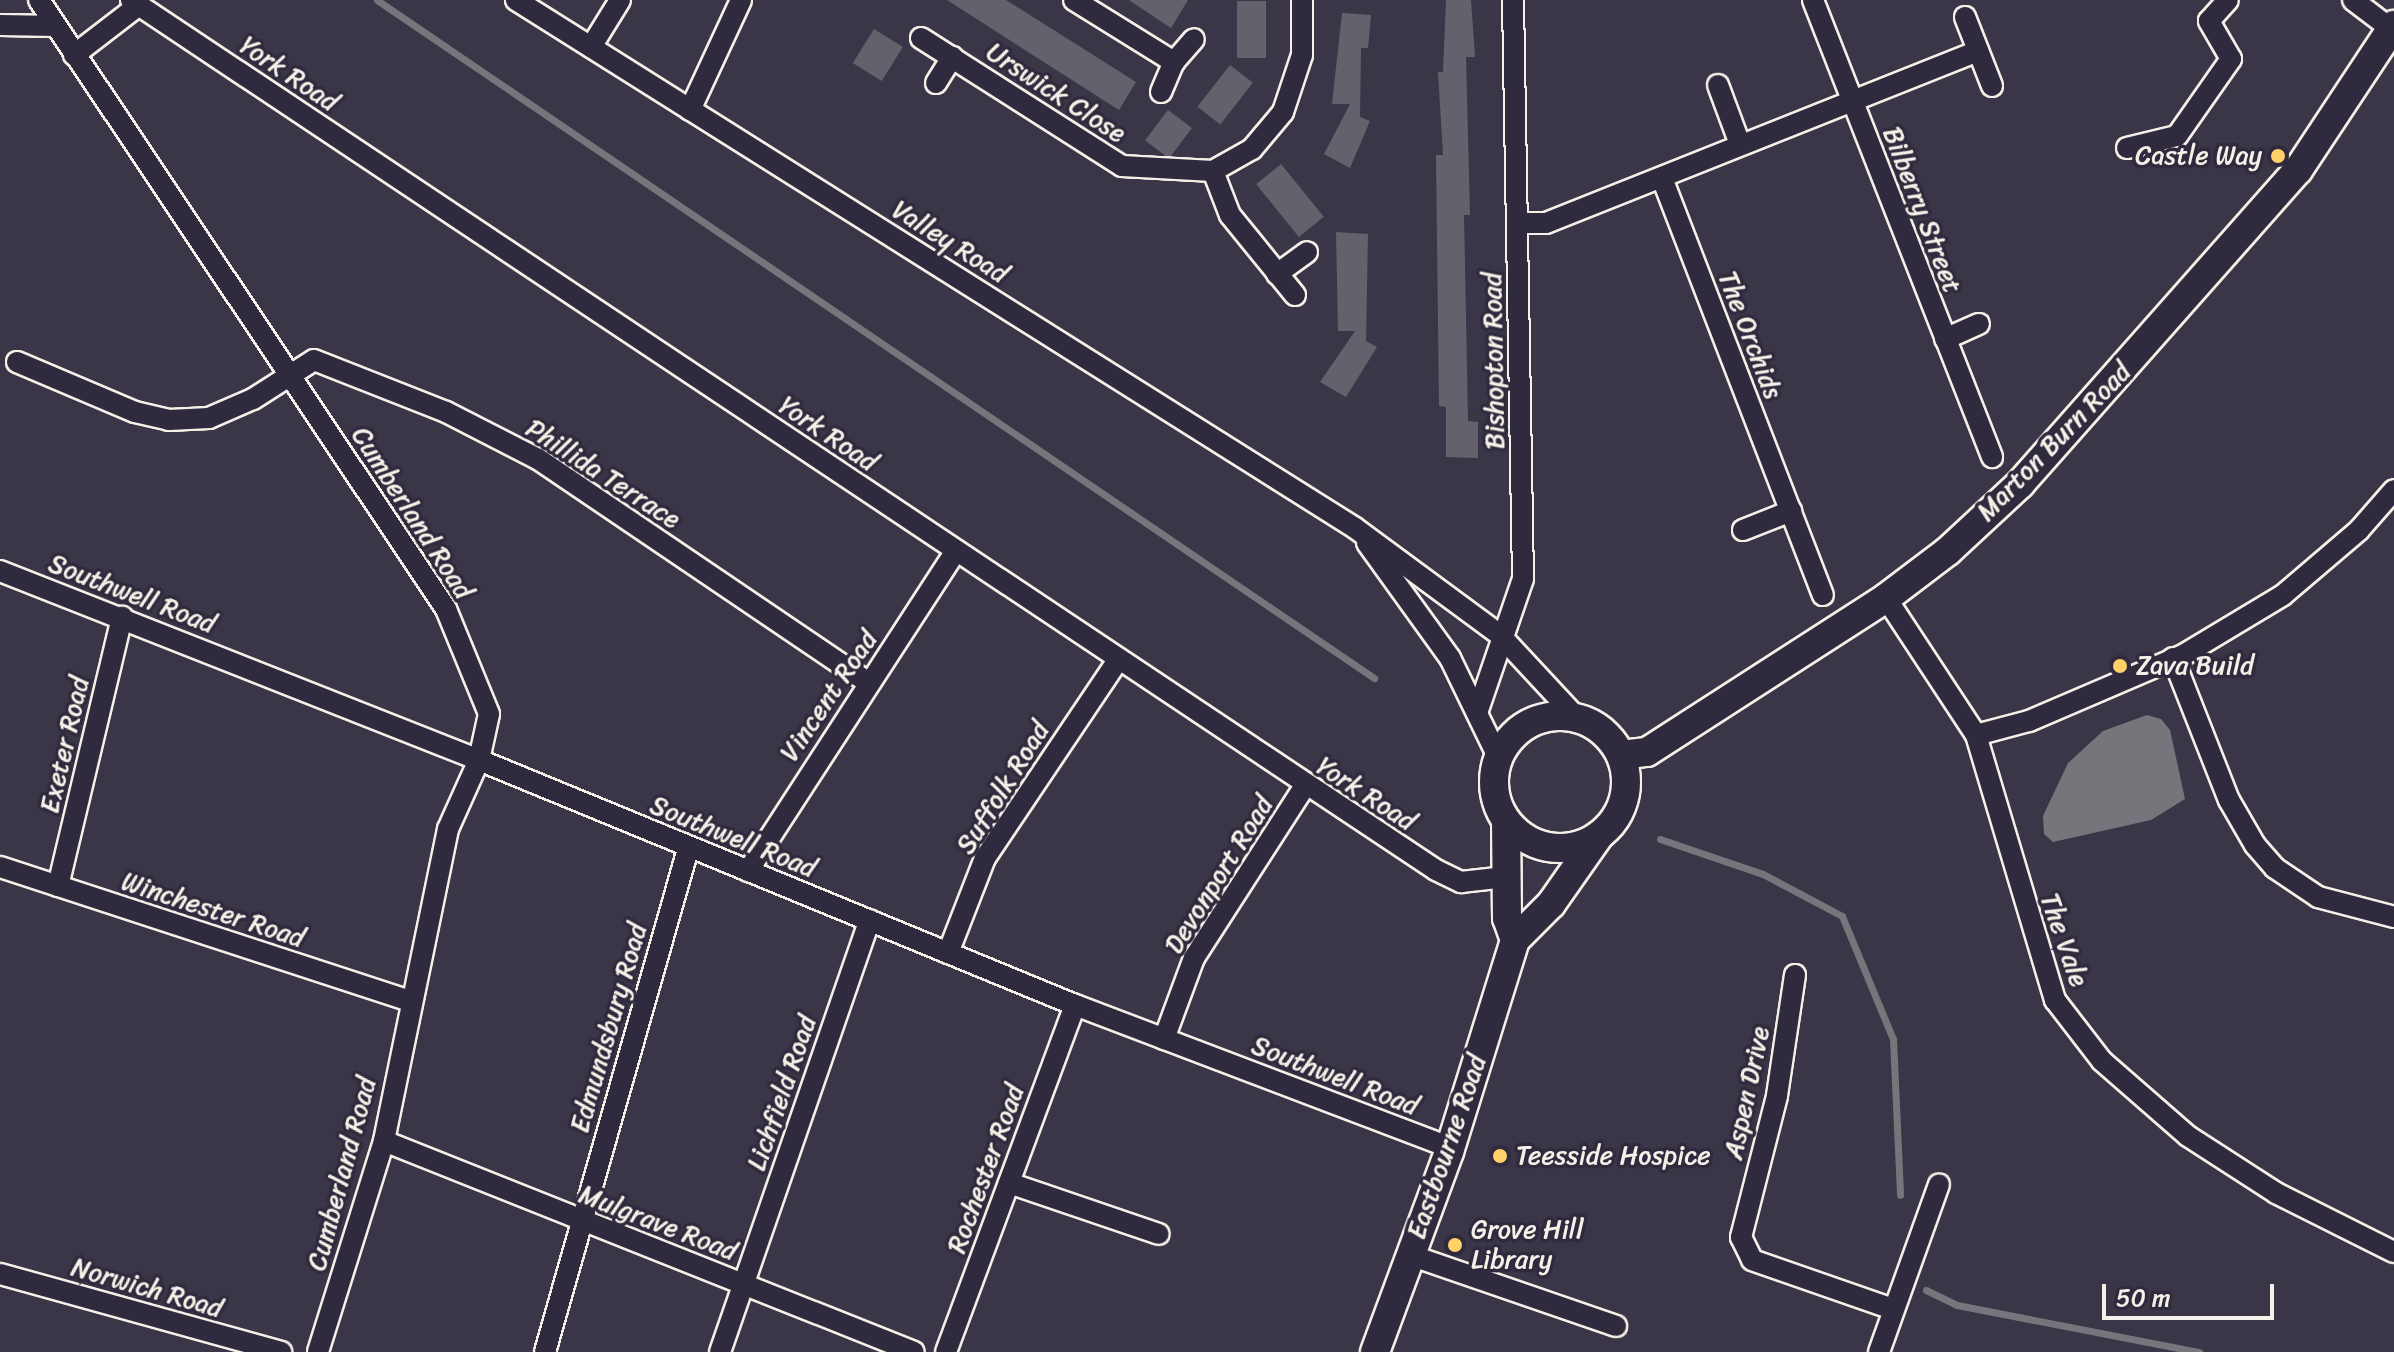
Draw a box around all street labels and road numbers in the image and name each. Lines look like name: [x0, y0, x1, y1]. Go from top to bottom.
street label: York Road: [234, 30, 344, 118]
street label: Urswick Close: [980, 36, 1132, 150]
street label: Bilberry Street: [1876, 123, 1968, 297]
street label: Valley Road: [886, 194, 1014, 290]
street label: The Orchids: [1711, 266, 1789, 404]
street label: Bishopton Road: [1477, 272, 1511, 450]
street label: Marton Burn Road: [1971, 356, 2137, 528]
street label: York Road: [773, 390, 883, 478]
street label: Phillida Terrace: [520, 413, 686, 535]
street label: Cumberland Road: [345, 421, 479, 605]
street label: Southwell Road: [44, 548, 220, 640]
street label: Vincent Road: [774, 625, 884, 767]
street label: Exeter Road: [34, 674, 96, 816]
street label: Suffolk Road: [950, 716, 1056, 860]
street label: York Road: [1311, 750, 1421, 838]
street label: Southwell Road: [645, 790, 821, 884]
street label: Devonport Road: [1158, 791, 1280, 959]
street label: Winchester Road: [118, 866, 308, 954]
street label: The Vale: [2034, 890, 2094, 990]
street label: Edmundsbury Road: [564, 920, 654, 1136]
street label: Lichfield Road: [741, 1011, 823, 1175]
street label: Aspen Drive: [1718, 1023, 1776, 1163]
street label: Southwell Road: [1247, 1030, 1423, 1122]
street label: Eastbourne Road: [1401, 1051, 1493, 1243]
street label: Cumberland Road: [301, 1074, 383, 1274]
street label: Rochester Road: [941, 1081, 1031, 1257]
street label: Mulgrave Road: [575, 1179, 741, 1267]
street label: Norwich Road: [68, 1251, 226, 1325]

